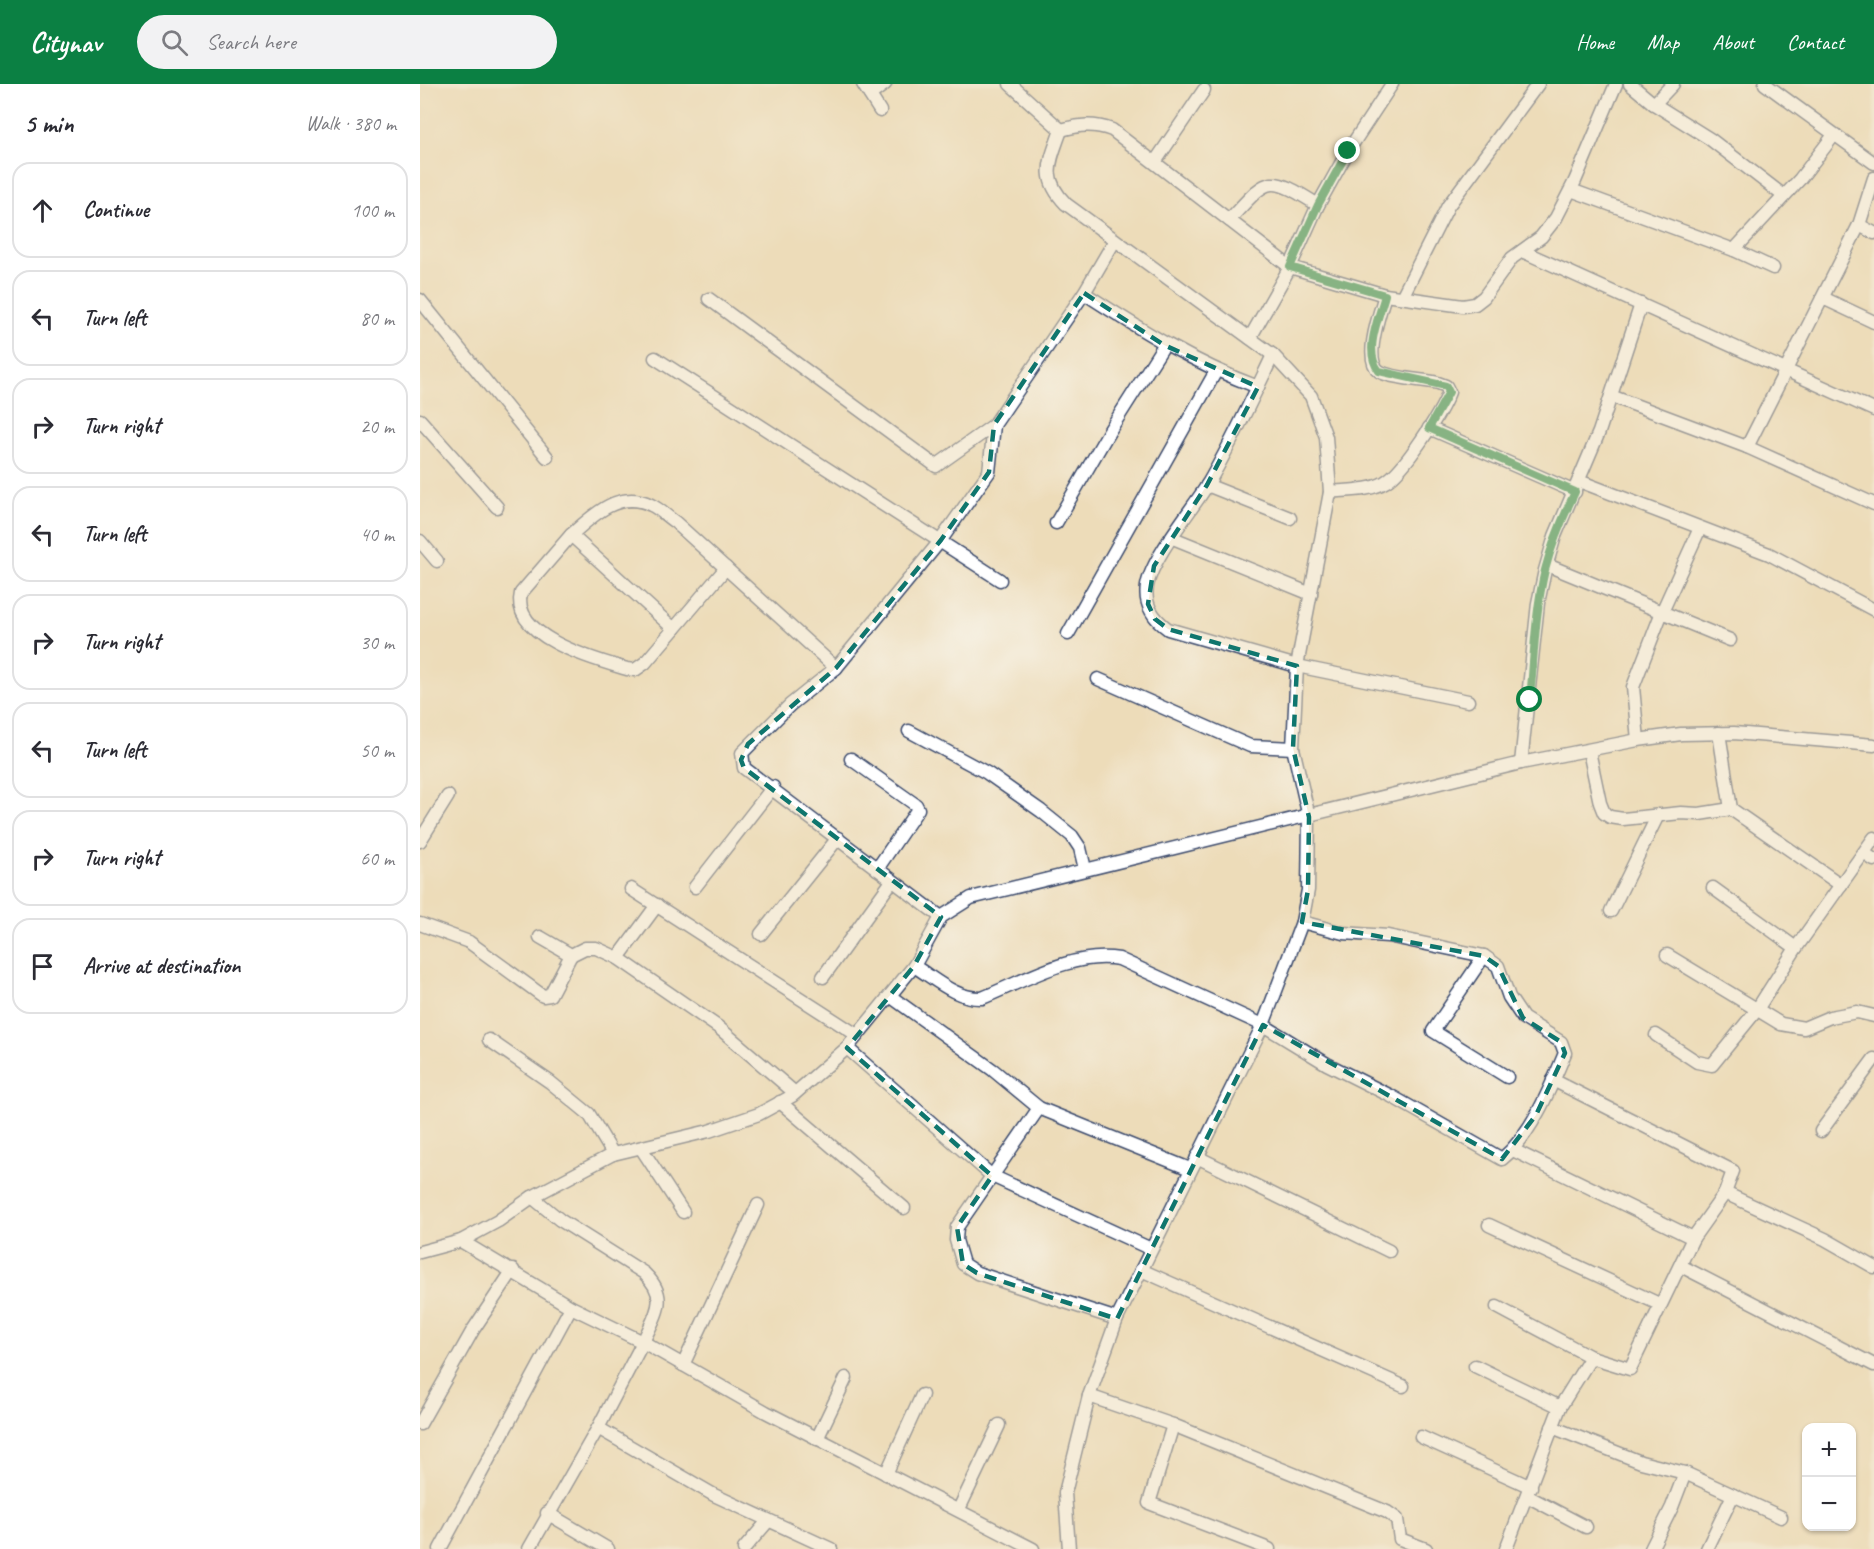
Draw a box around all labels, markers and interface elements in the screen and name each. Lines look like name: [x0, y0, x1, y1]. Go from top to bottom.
search box: [137, 15, 557, 69]
text: Citynav: [30, 25, 101, 60]
icon: search: [158, 26, 191, 59]
text: Search here: [206, 28, 296, 56]
text: Home: [1576, 29, 1614, 55]
text: Map: [1647, 29, 1679, 55]
text: About: [1712, 29, 1754, 55]
text: Contact: [1787, 29, 1844, 55]
text: 5 min: [24, 107, 73, 140]
text: Walk · 380 m: [306, 111, 396, 136]
route end: [1334, 137, 1360, 163]
icon: ahead: [26, 194, 59, 227]
text: Continue: [83, 196, 149, 224]
text: 100 m: [351, 198, 394, 223]
icon: left: [26, 302, 59, 335]
text: Turn left: [83, 304, 147, 332]
text: 80 m: [360, 306, 394, 331]
icon: right: [26, 410, 59, 443]
text: Turn right: [83, 412, 160, 440]
text: 20 m: [360, 414, 394, 439]
icon: left: [26, 518, 59, 551]
text: Turn left: [83, 520, 147, 548]
text: 40 m: [360, 522, 394, 547]
icon: right: [26, 626, 59, 659]
text: Turn right: [83, 628, 160, 656]
text: 30 m: [360, 630, 394, 655]
route start: [1516, 686, 1542, 712]
icon: left: [26, 734, 59, 767]
text: Turn left: [83, 736, 147, 764]
text: 50 m: [360, 738, 394, 763]
icon: right: [26, 842, 59, 875]
text: Turn right: [83, 844, 160, 872]
text: 60 m: [360, 846, 394, 871]
icon: arrive: [26, 950, 59, 983]
text: Arrive at destination: [83, 952, 240, 980]
map controls: [1802, 1423, 1856, 1531]
button: +: [1802, 1423, 1856, 1477]
button: −: [1802, 1477, 1856, 1531]

